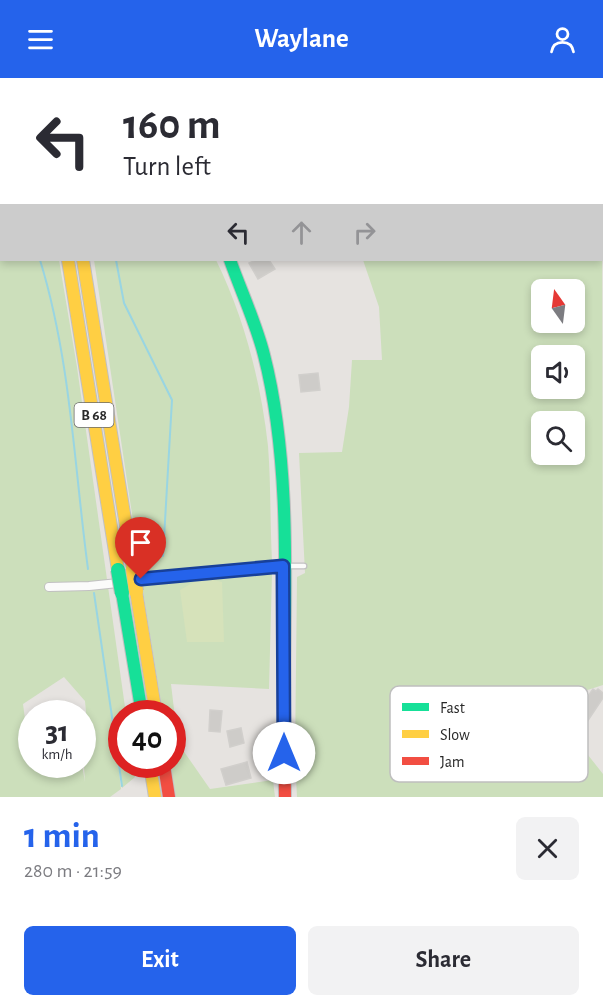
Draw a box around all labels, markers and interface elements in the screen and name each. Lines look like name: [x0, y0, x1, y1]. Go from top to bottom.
icon: menu: [24, 23, 57, 56]
icon: person: [546, 23, 579, 56]
text: Waylane: [254, 25, 349, 52]
icon: left: [24, 102, 102, 180]
text: 160 m: [123, 104, 221, 146]
text: Turn left: [123, 153, 211, 180]
icon: left: [222, 216, 255, 249]
icon: ahead: [285, 216, 318, 249]
icon: right: [348, 216, 381, 249]
north arrow: [531, 279, 585, 333]
map controls: [531, 279, 585, 465]
button: sound: [531, 345, 585, 399]
road number: B 68: [74, 403, 113, 427]
button: search: [531, 411, 585, 465]
pin: [115, 517, 166, 579]
icon: arrive: [124, 526, 157, 559]
legend: [390, 686, 588, 782]
speed limit sign: 40: [108, 700, 186, 778]
text: Fast: [440, 700, 465, 716]
text: 31: [45, 717, 69, 747]
position arrow: [252, 721, 316, 785]
text: Slow: [440, 727, 470, 743]
text: km/h: [42, 747, 72, 762]
text: Jam: [440, 754, 465, 770]
button: close: [516, 817, 579, 880]
text: 1 min: [24, 818, 100, 854]
text: 280 m · 21:59: [24, 861, 122, 881]
button: Exit: [24, 926, 296, 995]
button: Share: [308, 926, 579, 995]

